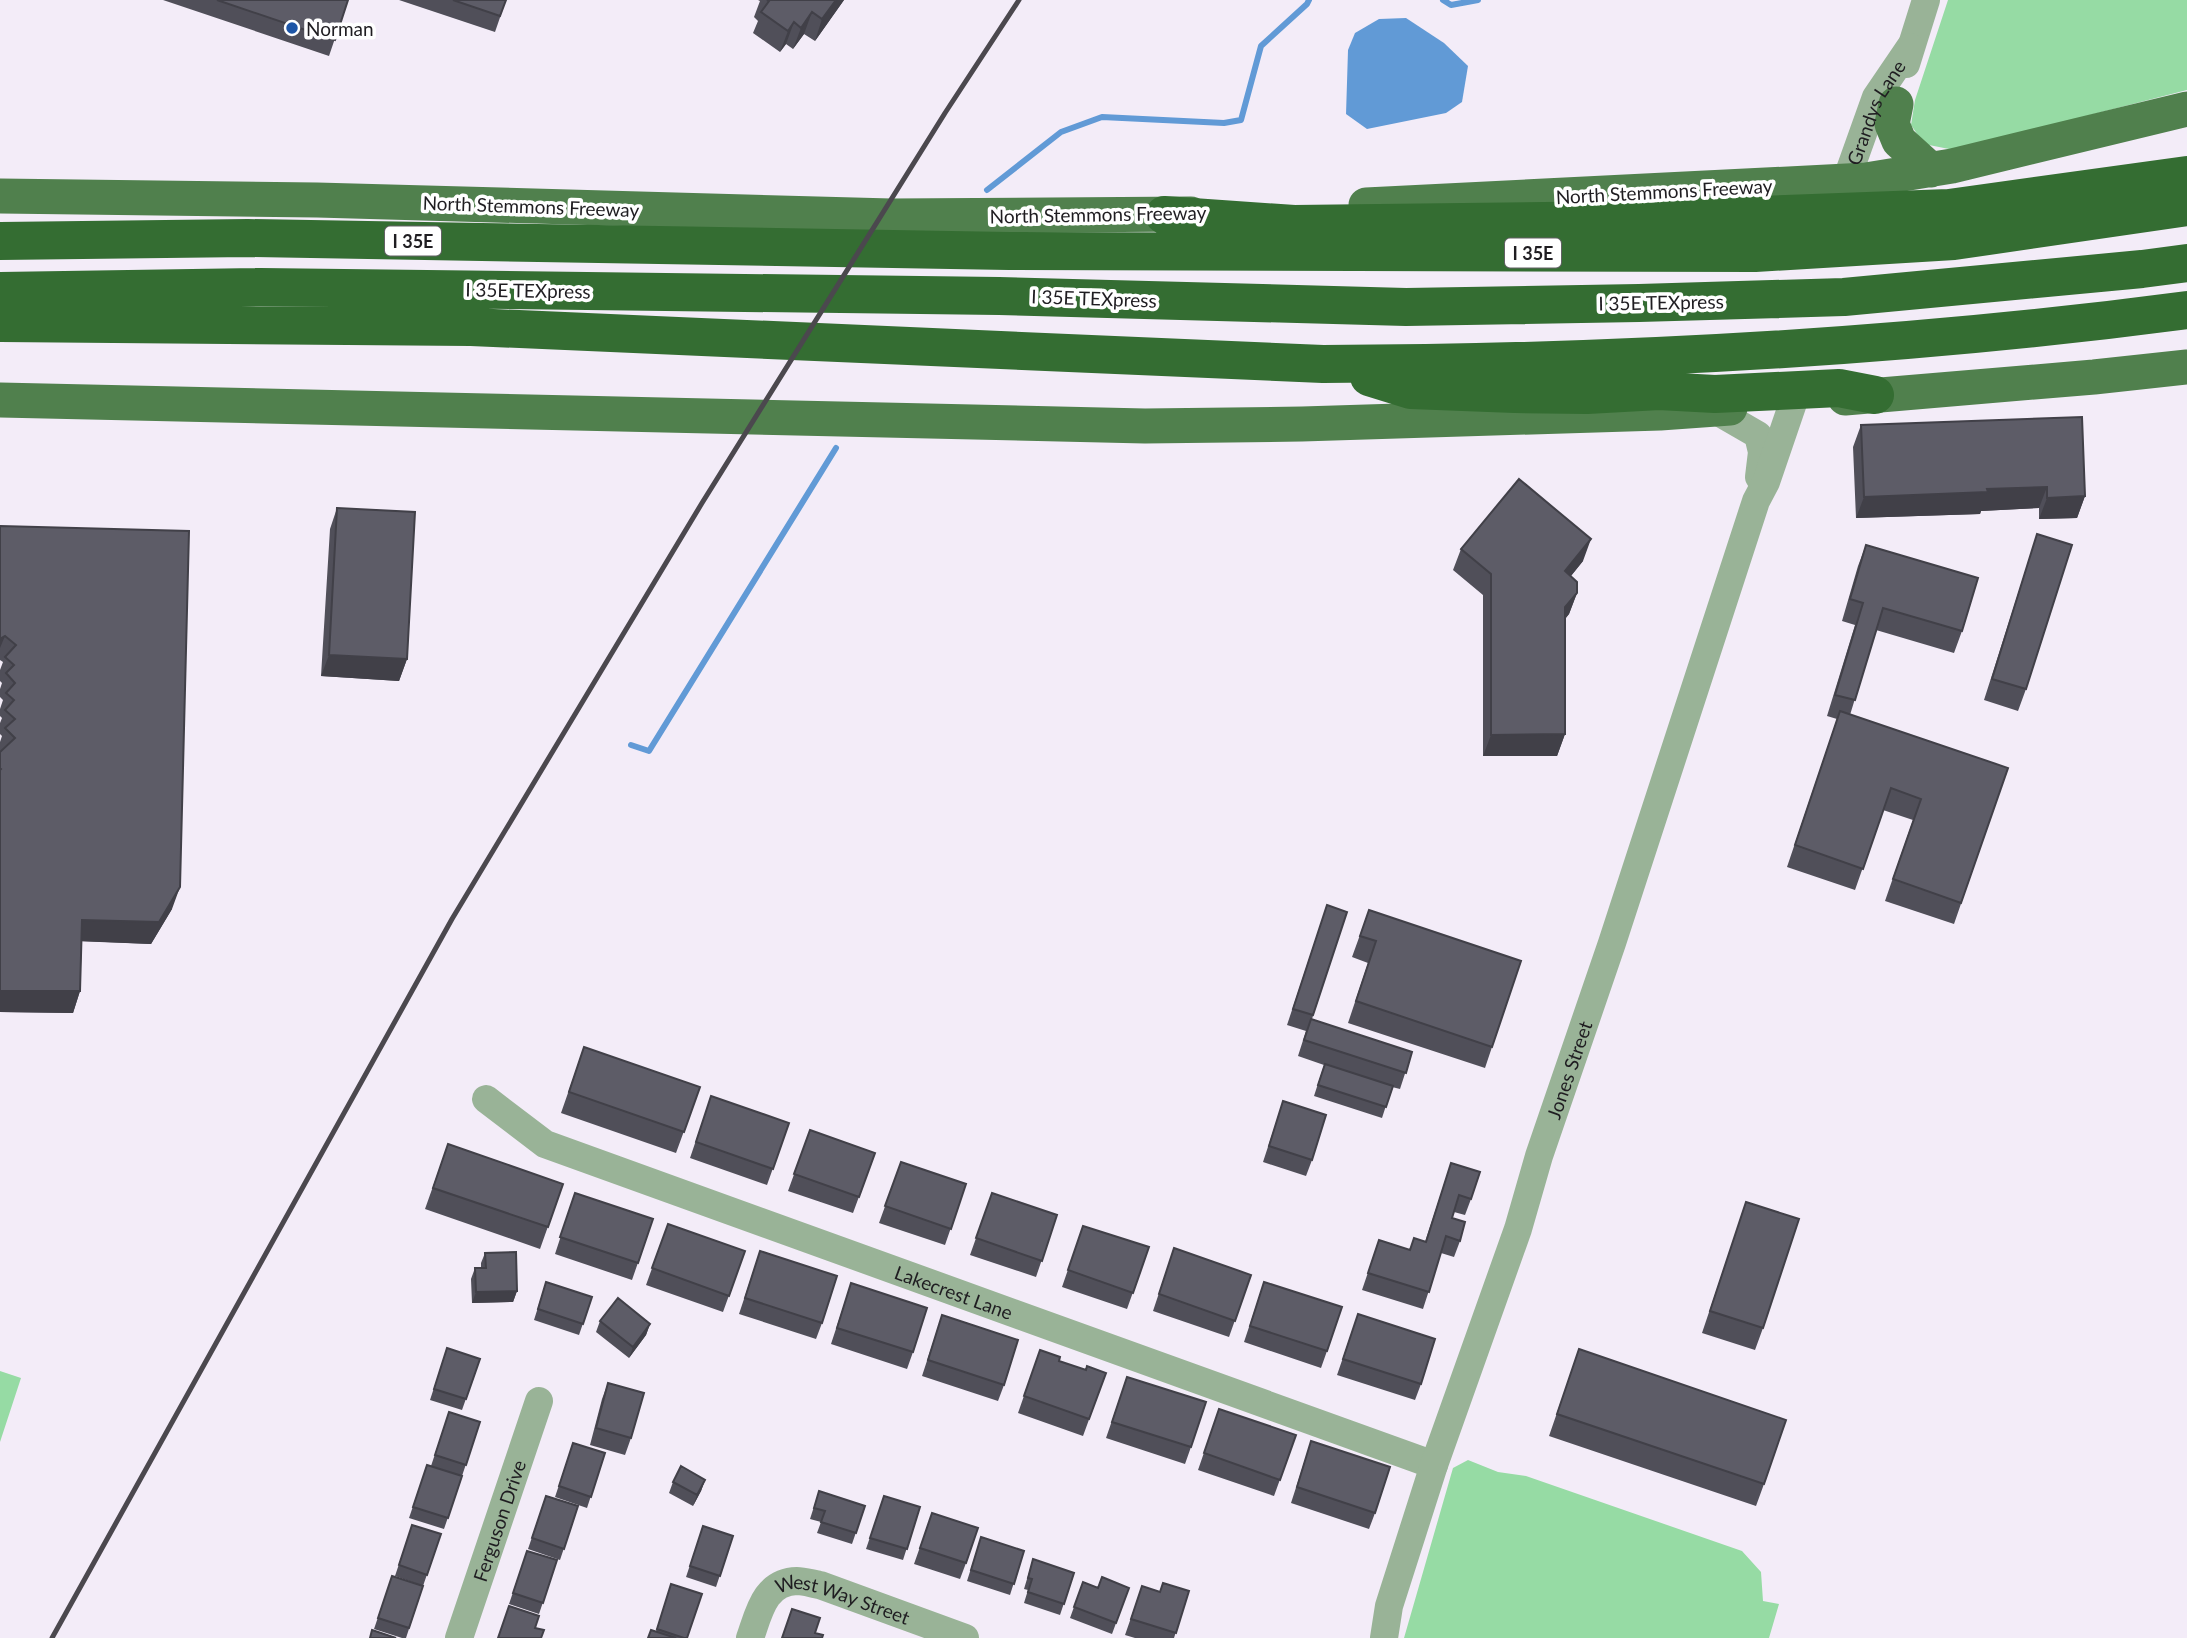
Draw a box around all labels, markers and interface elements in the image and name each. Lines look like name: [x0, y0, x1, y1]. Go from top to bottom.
place label: Norman: [306, 17, 374, 40]
marker: Norman: [284, 20, 300, 36]
street label: Grandys Lane: [1841, 55, 1910, 168]
street label: North Stemmons Freeway: [1555, 174, 1773, 208]
street label: North Stemmons Freeway: [422, 191, 640, 221]
street label: North Stemmons Freeway: [989, 201, 1207, 227]
road number: I 35E: [385, 227, 441, 256]
road number: I 35E: [1505, 239, 1561, 268]
street label: I 35E TEXpress: [465, 277, 591, 303]
street label: I 35E TEXpress: [1031, 284, 1157, 312]
street label: I 35E TEXpress: [1598, 289, 1724, 315]
street label: Jones Street: [1541, 1017, 1596, 1122]
street label: Lakecrest Lane: [892, 1260, 1016, 1324]
street label: Ferguson Drive: [467, 1457, 530, 1584]
street label: West Way Street: [772, 1569, 913, 1628]

